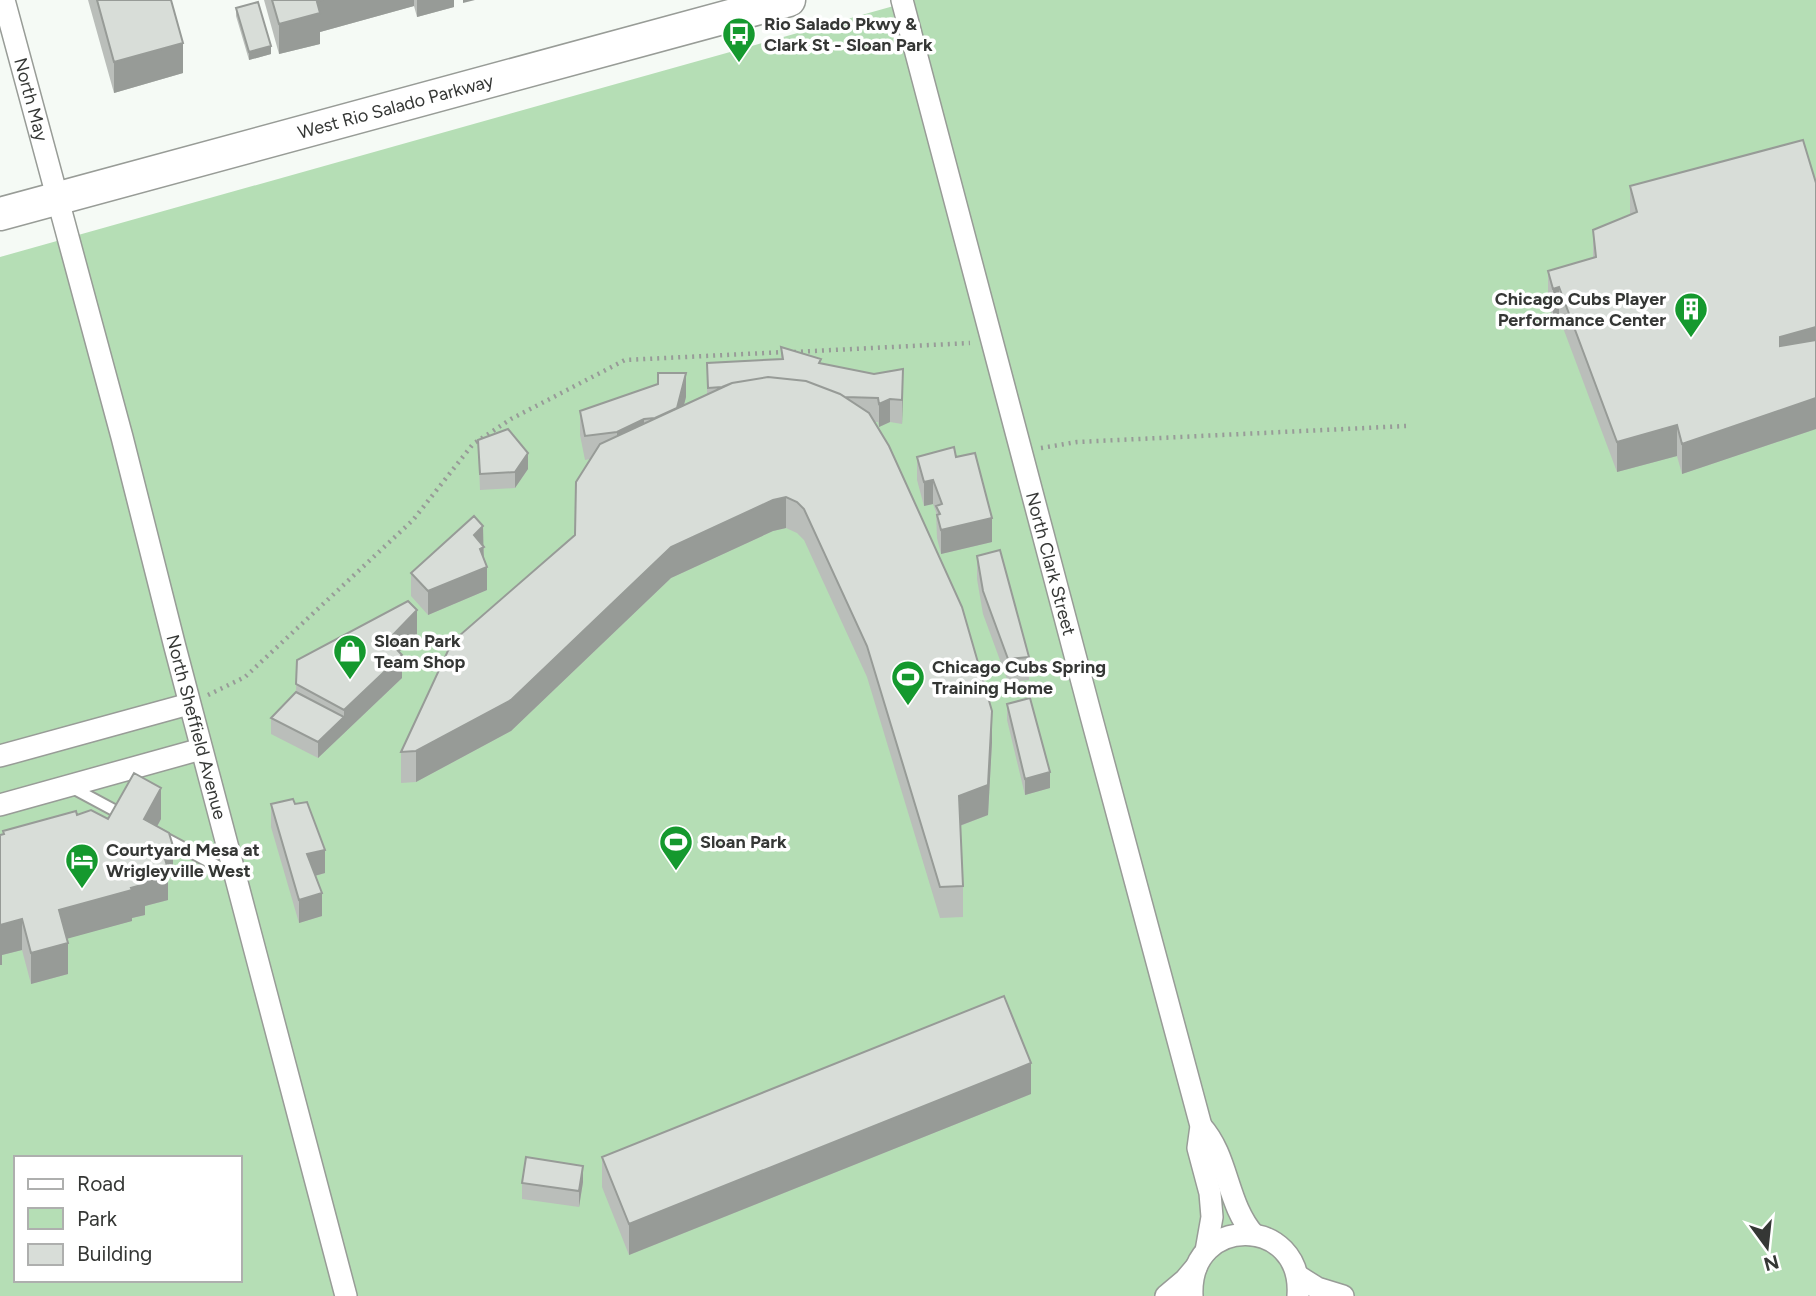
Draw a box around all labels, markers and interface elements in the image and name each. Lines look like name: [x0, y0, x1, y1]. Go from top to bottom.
place label: Rio Salado Pkwy & Clark St - Sloan Park: [764, 13, 933, 56]
bus stop icon: Rio Salado Pkwy & Clark St - Sloan Park: [720, 15, 758, 64]
street label: North May: [9, 55, 53, 144]
street label: West Rio Salado Parkway: [295, 69, 497, 144]
place label: Chicago Cubs Player Performance Center: [1495, 288, 1666, 331]
building icon: Chicago Cubs Player Performance Center: [1672, 290, 1710, 339]
street label: North Clark Street: [1021, 490, 1080, 638]
place label: Sloan Park Team Shop: [374, 630, 466, 673]
street label: North Sheffield Avenue: [161, 632, 231, 822]
shop icon: Sloan Park Team Shop: [331, 632, 369, 681]
place label: Chicago Cubs Spring Training Home: [932, 656, 1106, 699]
sports icon: Chicago Cubs Spring Training Home: [889, 658, 927, 707]
sports icon: Sloan Park: [657, 823, 695, 872]
place label: Sloan Park: [700, 831, 787, 853]
place label: Courtyard Mesa at Wrigleyville West: [106, 839, 260, 882]
hotel icon: Courtyard Mesa at Wrigleyville West: [63, 841, 101, 890]
legend: [14, 1156, 242, 1282]
text: Road: [77, 1171, 125, 1196]
text: Park: [77, 1206, 118, 1231]
north arrow: [1732, 1212, 1802, 1282]
text: Building: [77, 1241, 152, 1266]
text: N: [1761, 1250, 1781, 1276]

